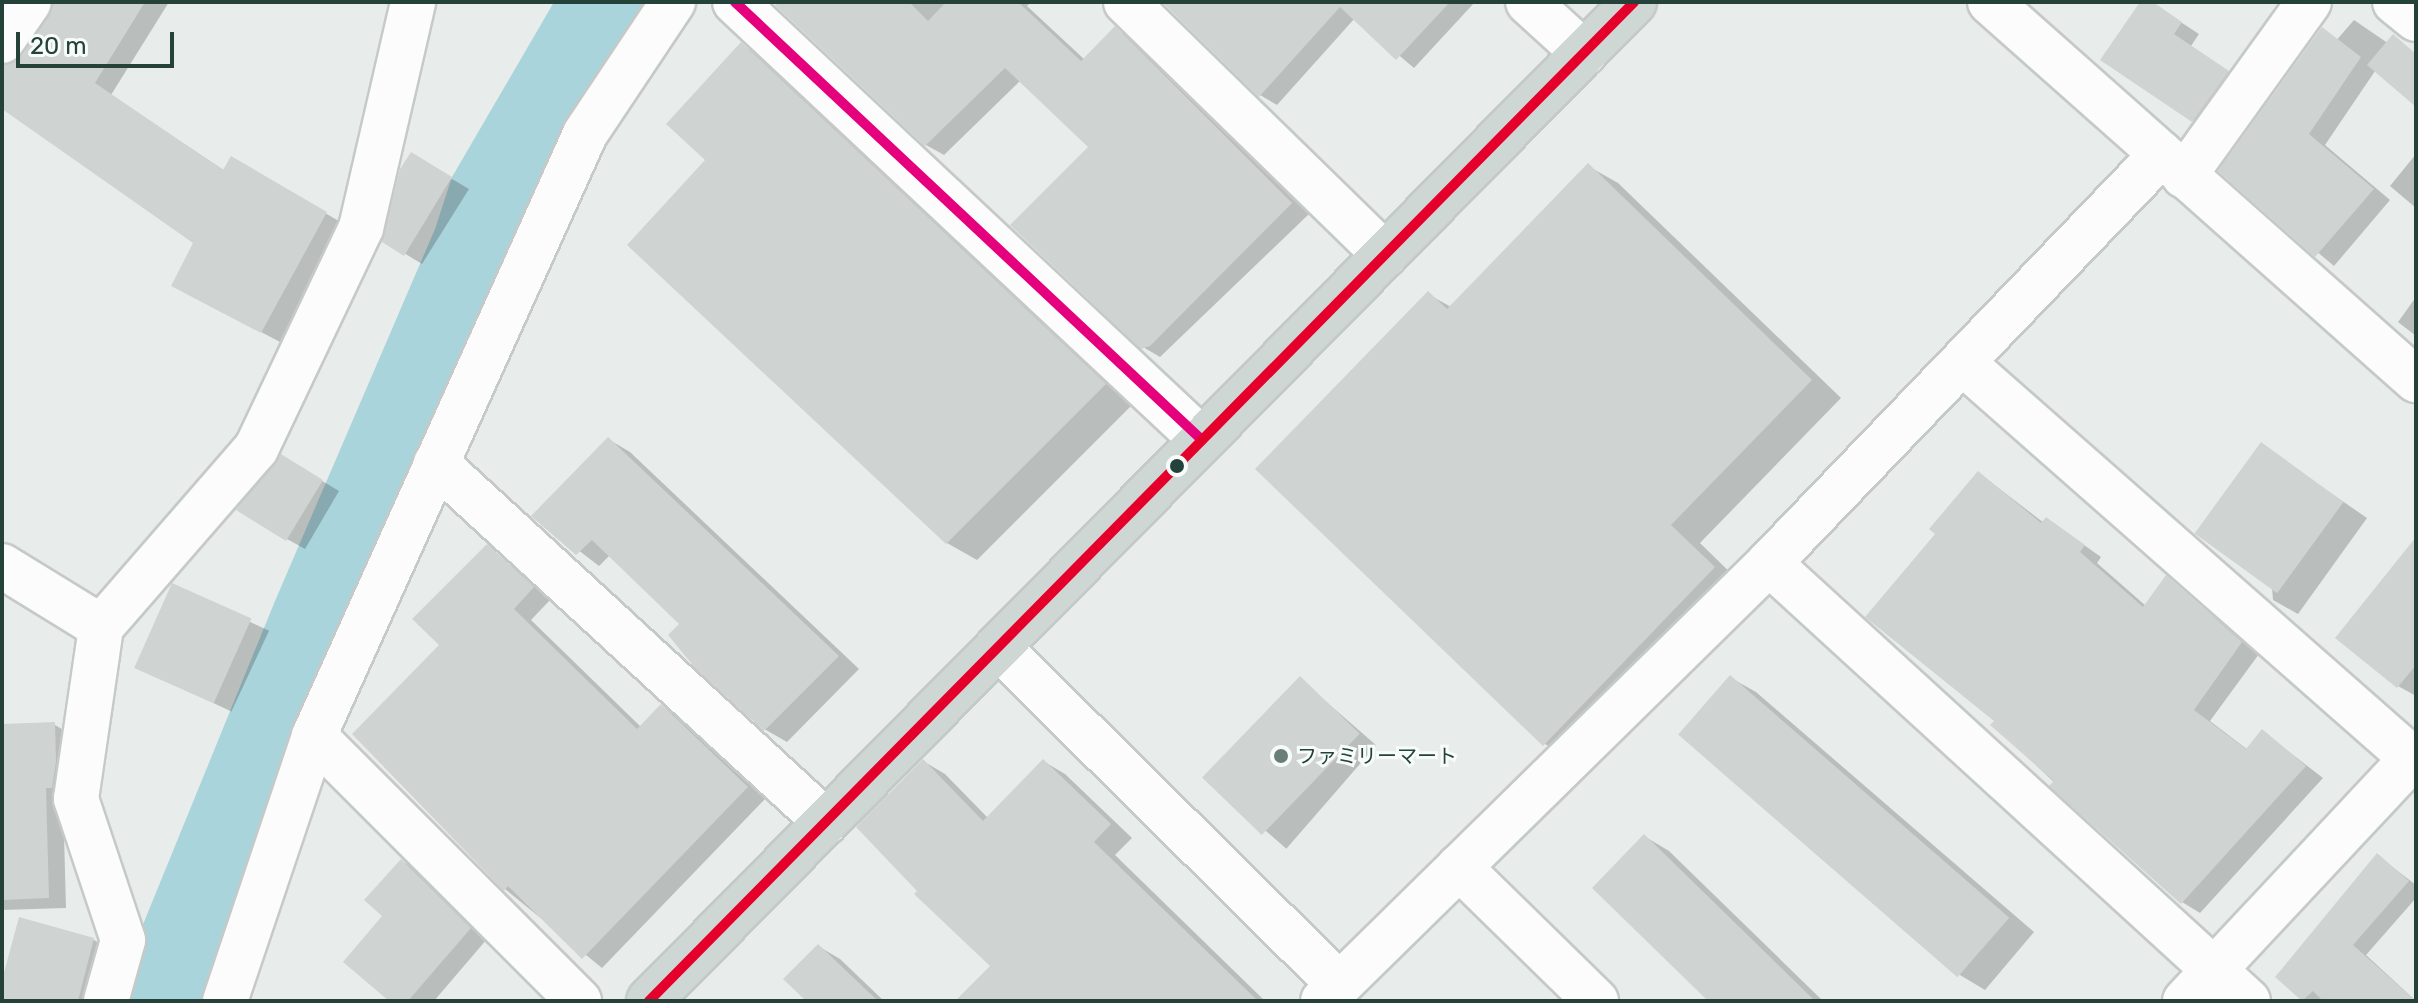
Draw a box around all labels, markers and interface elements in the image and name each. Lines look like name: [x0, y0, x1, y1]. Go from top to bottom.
scale bar: [20, 16, 178, 66]
text: 20 m: [30, 32, 87, 60]
unlabelled marker: [1169, 458, 1185, 474]
place label: ファミリーマート: [1297, 744, 1457, 768]
marker: ファミリーマート: [1272, 747, 1290, 765]

